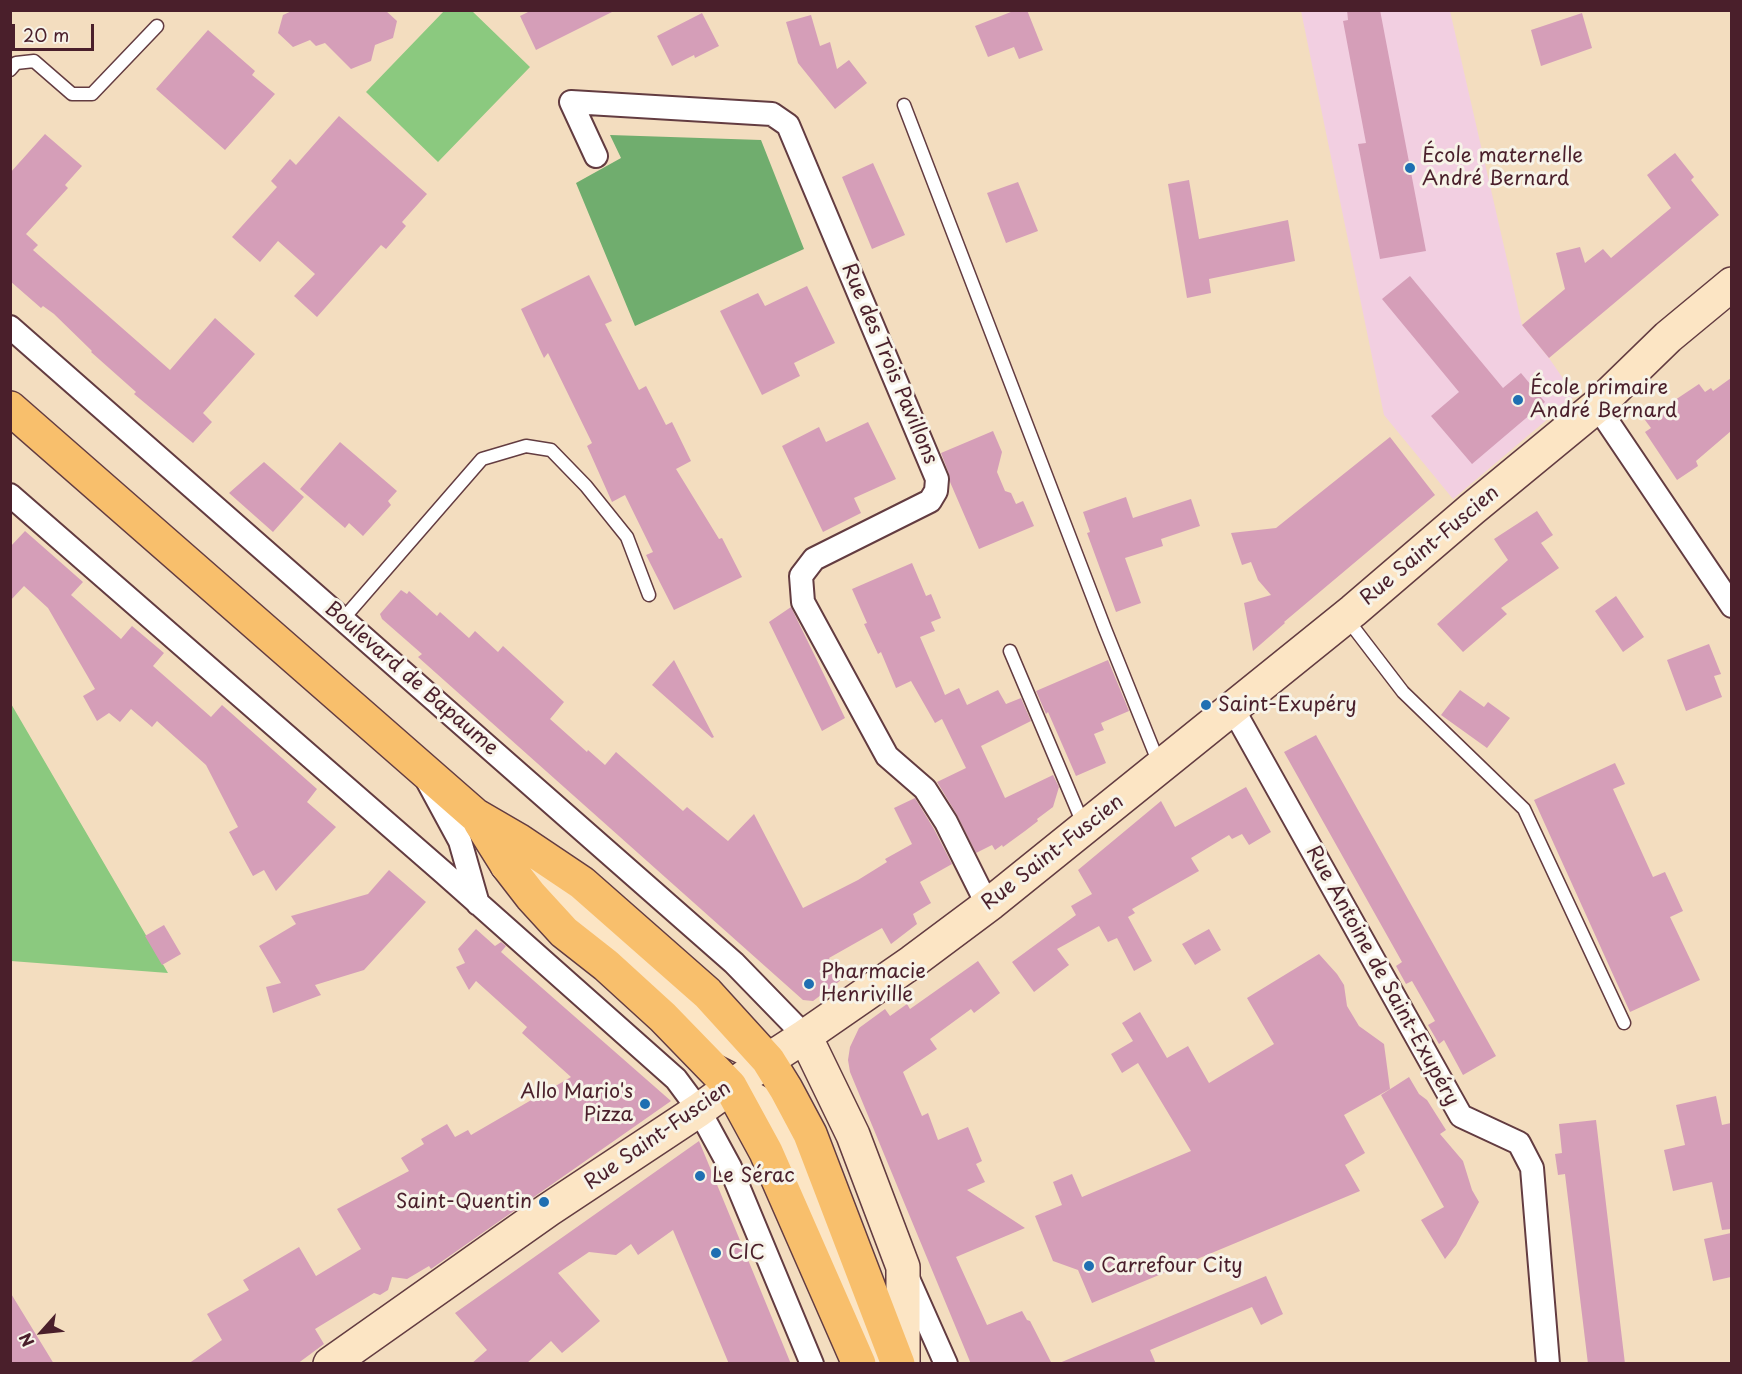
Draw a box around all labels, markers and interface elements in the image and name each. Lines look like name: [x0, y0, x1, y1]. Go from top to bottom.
scale bar: [15, 12, 98, 50]
text: 20 m: [23, 21, 69, 48]
place label: École maternelle André Bernard: [1422, 144, 1583, 191]
marker: École maternelle André Bernard: [1403, 161, 1417, 175]
street label: Rue des Trois Pavillons: [836, 260, 942, 468]
place label: École primaire André Bernard: [1530, 376, 1677, 423]
marker: École primaire André Bernard: [1511, 393, 1525, 407]
street label: Rue Saint-Fuscien: [1356, 481, 1504, 611]
street label: Boulevard de Bapaume: [319, 597, 503, 761]
place label: Saint-Exupéry: [1218, 693, 1357, 717]
marker: Saint-Exupéry: [1199, 698, 1213, 712]
street label: Rue Saint-Fuscien: [977, 790, 1129, 916]
street label: Rue Antoine de Saint-Exupéry: [1300, 842, 1464, 1110]
place label: Pharmacie Henriville: [821, 960, 926, 1007]
marker: Pharmacie Henriville: [802, 977, 816, 991]
street label: Rue Saint-Fuscien: [580, 1076, 736, 1196]
place label: Allo Mario's Pizza: [520, 1080, 633, 1127]
marker: Allo Mario's Pizza: [638, 1097, 652, 1111]
place label: Le Sérac: [712, 1164, 795, 1188]
marker: Le Sérac: [693, 1169, 707, 1183]
place label: Saint-Quentin: [396, 1190, 532, 1214]
marker: Saint-Quentin: [537, 1195, 551, 1209]
place label: CIC: [728, 1241, 765, 1265]
marker: CIC: [709, 1246, 723, 1260]
place label: Carrefour City: [1101, 1254, 1243, 1278]
marker: Carrefour City: [1082, 1259, 1096, 1273]
north arrow: [12, 1302, 72, 1362]
text: N: [12, 1329, 40, 1351]

